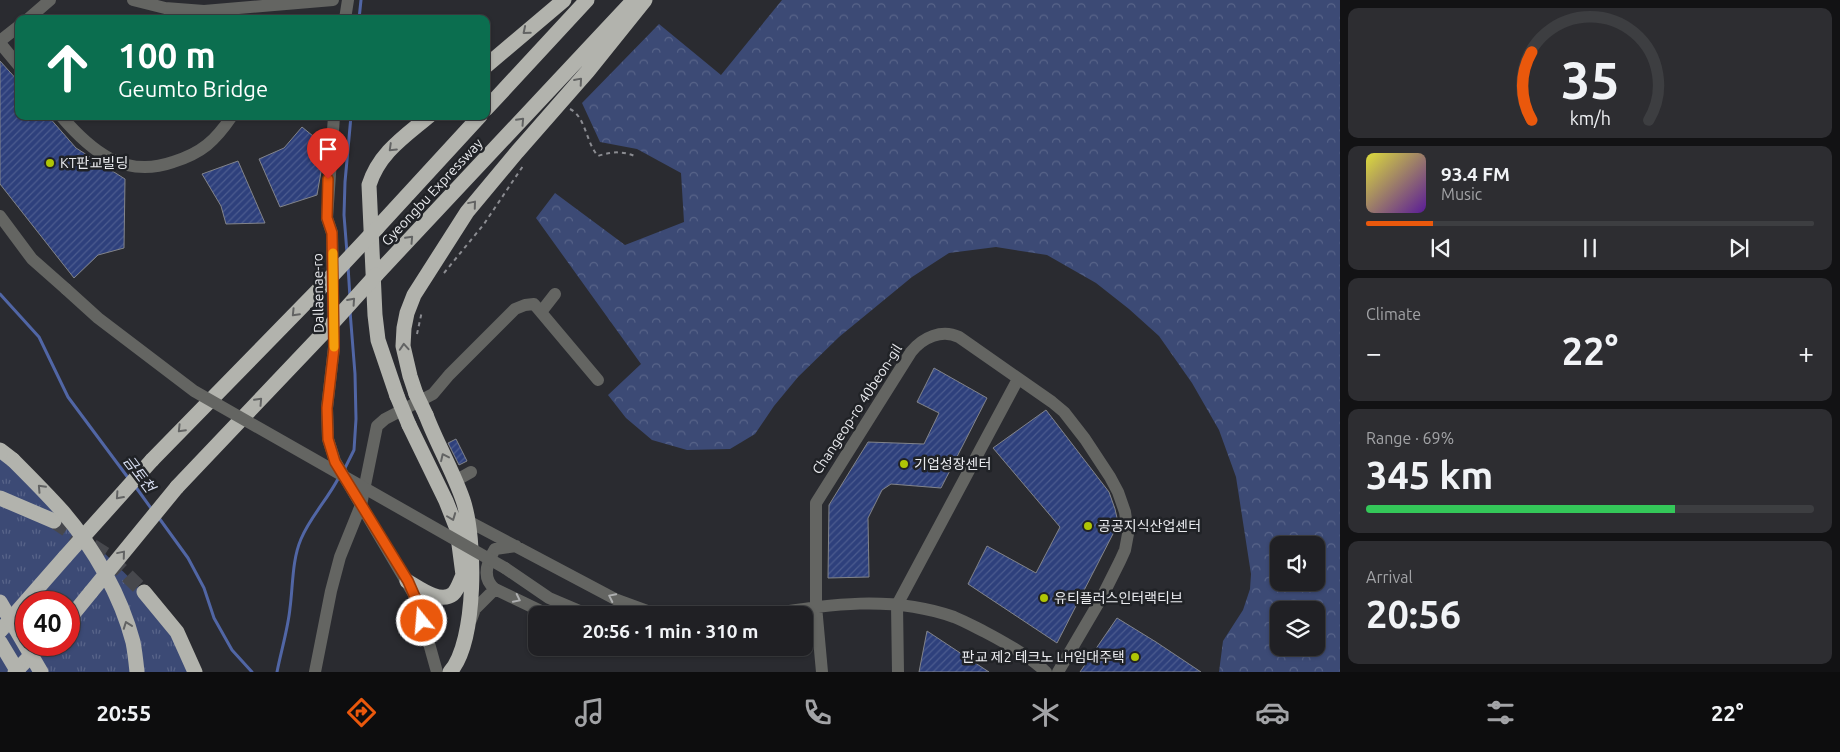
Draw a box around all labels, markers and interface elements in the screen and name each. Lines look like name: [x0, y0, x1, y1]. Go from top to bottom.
one-way arrow: [523, 25, 532, 34]
icon: ahead: [35, 35, 100, 100]
text: 100 m: [118, 35, 216, 75]
text: 35: [1561, 51, 1619, 109]
text: Geumto Bridge: [118, 76, 268, 101]
one-way arrow: [573, 78, 582, 87]
text: km/h: [1569, 108, 1611, 128]
one-way arrow: [515, 118, 524, 127]
pin: [307, 128, 349, 179]
icon: arrive: [314, 135, 342, 163]
street label: Gyeongbu Expressway: [378, 135, 486, 249]
one-way arrow: [389, 142, 398, 151]
place label: KT판교빌딩: [60, 155, 128, 171]
marker: KT판교빌딩: [44, 157, 56, 169]
text: 93.4 FM: [1441, 163, 1510, 185]
text: Music: [1441, 185, 1482, 203]
one-way arrow: [468, 201, 477, 210]
icon: previous: [1427, 234, 1455, 262]
icon: pause: [1576, 234, 1604, 262]
icon: next: [1725, 234, 1753, 262]
one-way arrow: [404, 236, 413, 245]
street label: Dallaenae-ro: [309, 253, 327, 333]
one-way arrow: [347, 298, 356, 307]
text: Climate: [1366, 305, 1421, 323]
one-way arrow: [292, 308, 301, 317]
text: 22°: [1562, 330, 1618, 372]
text: −: [1366, 337, 1382, 368]
text: +: [1798, 337, 1814, 368]
street label: Changeop-ro 40beon-gil: [809, 341, 905, 477]
one-way arrow: [398, 343, 409, 351]
one-way arrow: [253, 398, 262, 407]
one-way arrow: [178, 424, 187, 433]
text: Range · 69%: [1366, 429, 1454, 447]
water label: 금토천: [120, 452, 160, 497]
one-way arrow: [440, 453, 451, 462]
text: 345 km: [1366, 454, 1493, 496]
place label: 기업성장센터: [914, 456, 991, 472]
marker: 기업성장센터: [898, 458, 910, 470]
one-way arrow: [38, 485, 47, 494]
one-way arrow: [116, 491, 125, 500]
one-way arrow: [447, 512, 457, 520]
place label: 공공지식산업센터: [1098, 518, 1201, 534]
marker: 공공지식산업센터: [1082, 520, 1094, 532]
map controls: [1270, 536, 1325, 656]
button: sound: [1270, 536, 1325, 591]
one-way arrow: [116, 551, 125, 560]
text: Arrival: [1366, 568, 1413, 586]
place label: 유티플러스인터랙티브: [1054, 590, 1183, 606]
speed limit sign: 40: [15, 591, 80, 656]
marker: 유티플러스인터랙티브: [1038, 592, 1050, 604]
one-way arrow: [512, 593, 521, 604]
one-way arrow: [609, 593, 618, 603]
text: 20:56: [1366, 593, 1461, 635]
position arrow: [395, 594, 447, 646]
button: layers: [1270, 601, 1325, 656]
text: 20:56 · 1 min · 310 m: [583, 620, 758, 642]
one-way arrow: [123, 621, 133, 629]
place label: 판교 제2 테크노 LH임대주택: [962, 649, 1125, 665]
marker: 판교 제2 테크노 LH임대주택: [1129, 651, 1141, 663]
icon: directions: [344, 695, 379, 730]
icon: music: [572, 695, 607, 730]
icon: phone: [800, 695, 835, 730]
icon: climate: [1028, 695, 1063, 730]
icon: car: [1255, 695, 1290, 730]
icon: filters: [1483, 695, 1518, 730]
text: 20:55: [96, 700, 151, 725]
text: 22°: [1711, 700, 1744, 725]

